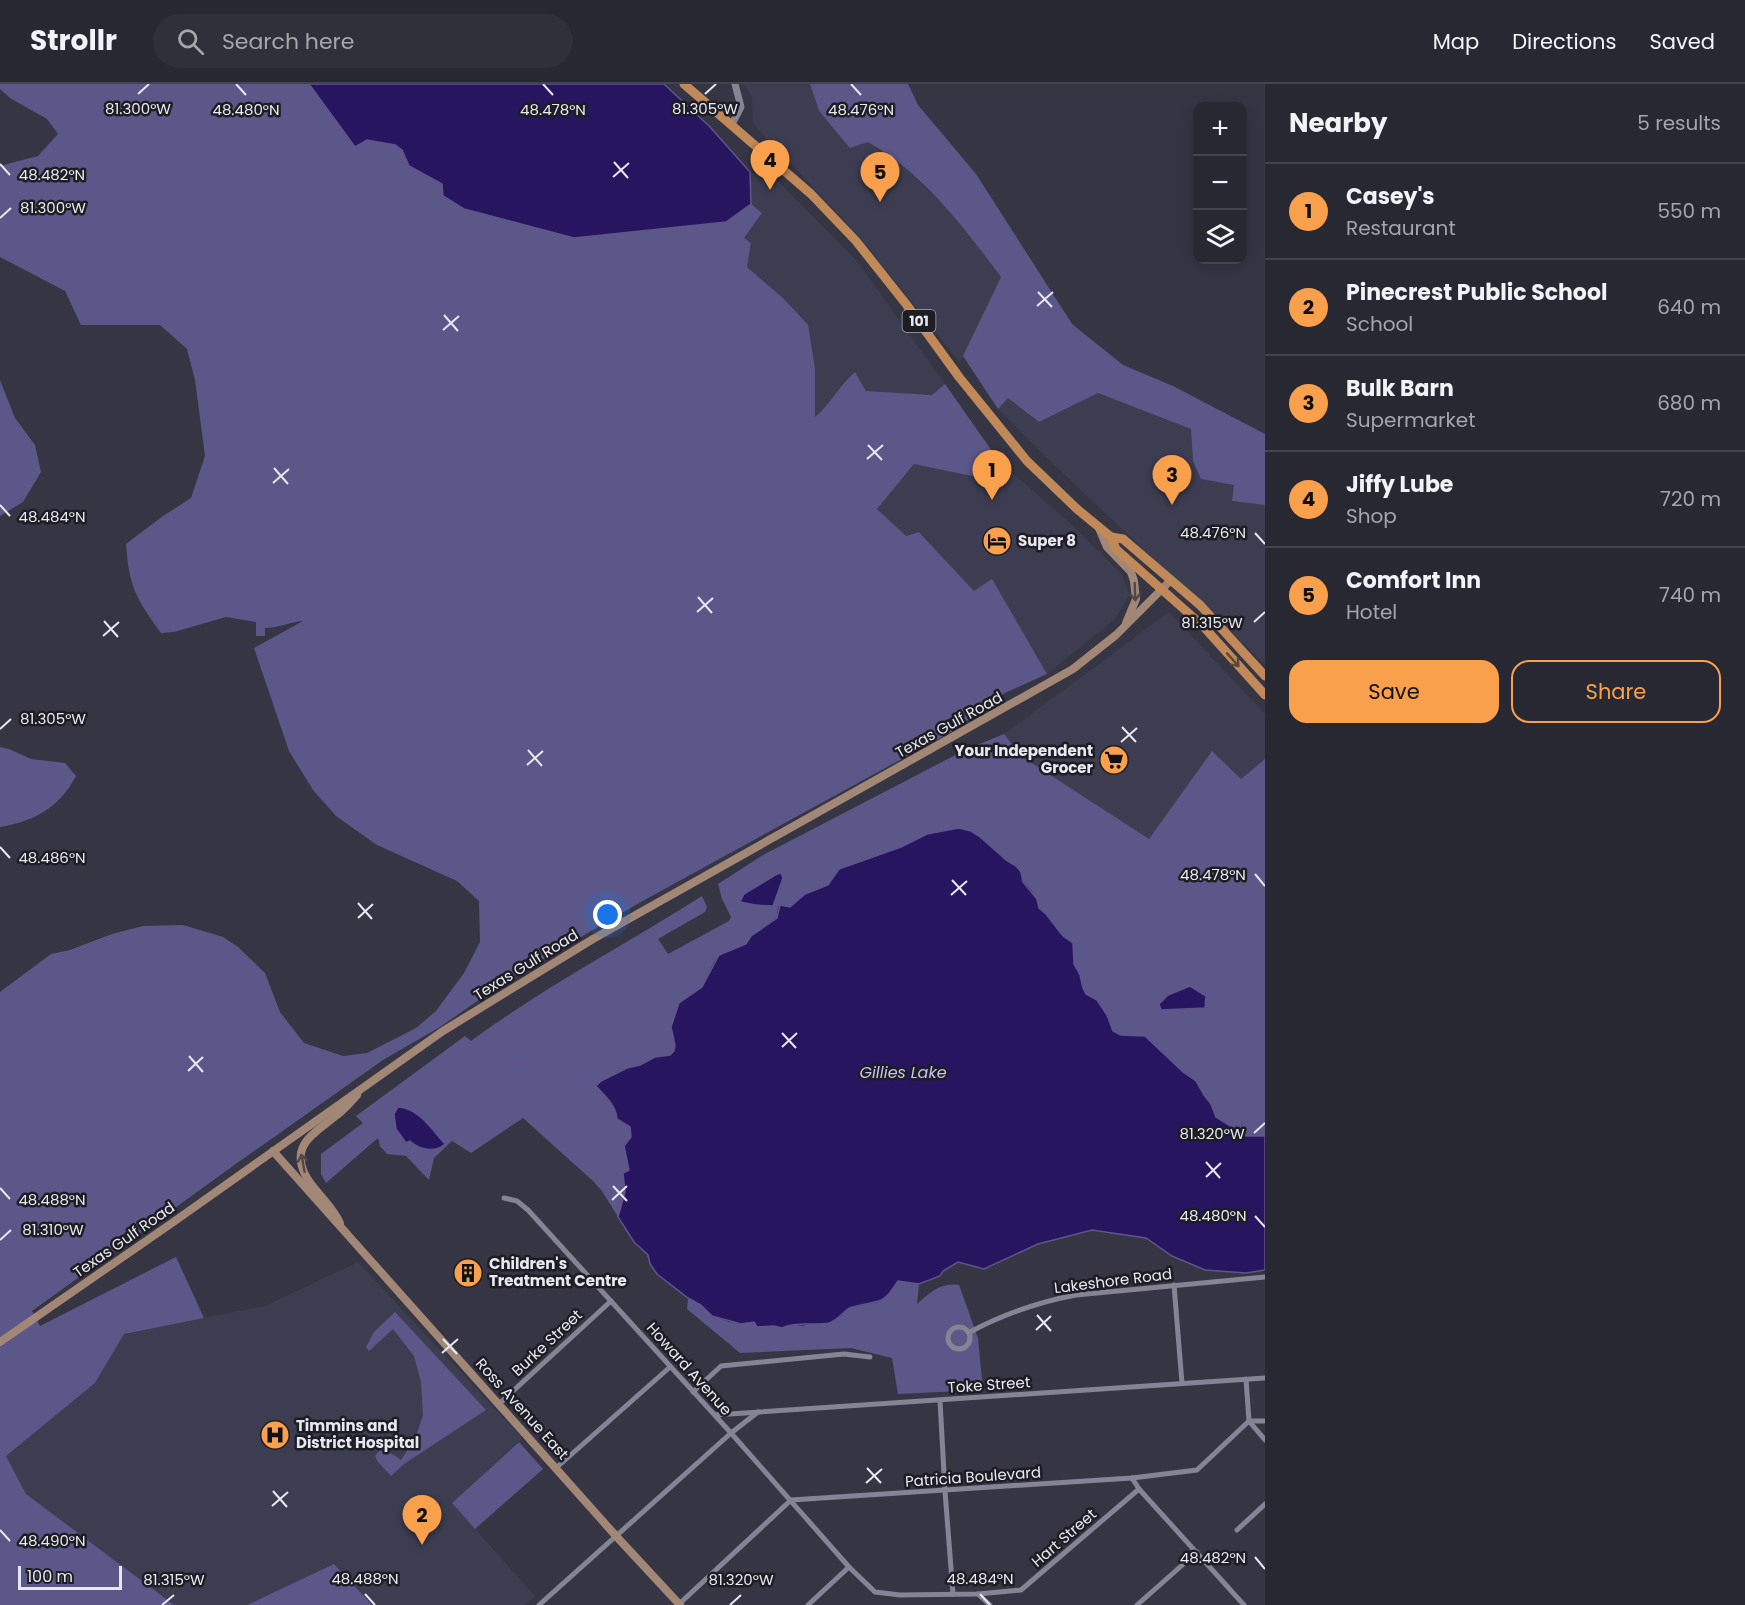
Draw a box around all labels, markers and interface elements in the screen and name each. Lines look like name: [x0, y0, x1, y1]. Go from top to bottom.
search box: [153, 14, 573, 68]
text: Strollr: [30, 21, 117, 60]
icon: search: [174, 25, 207, 58]
text: Search here: [222, 26, 354, 57]
text: Map: [1433, 27, 1479, 56]
text: Directions: [1512, 27, 1616, 56]
text: Saved: [1649, 27, 1715, 56]
text: 81.300°W: [105, 98, 171, 119]
text: 81.305°W: [672, 98, 738, 119]
text: 48.480°N: [212, 99, 280, 120]
text: 48.478°N: [520, 99, 586, 120]
text: 48.476°N: [828, 99, 894, 120]
map controls: [1193, 102, 1247, 264]
button: +: [1193, 102, 1247, 156]
text: Nearby: [1289, 105, 1387, 141]
text: 5 results: [1637, 109, 1721, 137]
pin: 4: [750, 141, 790, 190]
pin: 5: [860, 152, 900, 202]
button: −: [1193, 156, 1247, 210]
text: 48.482°N: [19, 164, 85, 185]
text: Casey's: [1346, 181, 1435, 212]
text: 81.300°W: [20, 197, 86, 218]
text: 1: [1305, 197, 1312, 225]
text: 550 m: [1657, 197, 1721, 225]
button: layers: [1193, 210, 1247, 264]
text: Restaurant: [1346, 214, 1456, 242]
text: Pinecrest Public School: [1346, 277, 1607, 308]
text: 2: [1303, 293, 1314, 321]
text: 640 m: [1657, 293, 1721, 321]
road number: 101: [902, 310, 936, 332]
text: School: [1346, 310, 1413, 338]
text: Bulk Barn: [1346, 373, 1454, 404]
text: 3: [1302, 389, 1315, 417]
text: 680 m: [1657, 389, 1721, 417]
text: Supermarket: [1346, 406, 1475, 434]
pin: 1: [972, 450, 1012, 500]
pin: 3: [1152, 456, 1192, 505]
text: Jiffy Lube: [1346, 469, 1453, 500]
text: 4: [1302, 485, 1315, 513]
text: 720 m: [1660, 485, 1721, 513]
text: Shop: [1346, 502, 1397, 530]
text: 48.484°N: [18, 506, 86, 527]
text: 48.476°N: [1180, 522, 1246, 543]
hotel icon: Super 8: [981, 525, 1013, 557]
place label: Super 8: [1018, 530, 1076, 551]
text: Comfort Inn: [1346, 565, 1481, 596]
text: 5: [1302, 581, 1315, 609]
text: 740 m: [1659, 581, 1721, 609]
one-way arrow: [1129, 582, 1140, 601]
text: Hotel: [1346, 598, 1397, 626]
text: 81.315°W: [1181, 612, 1243, 633]
one-way arrow: [1226, 652, 1240, 667]
button: Save: [1289, 660, 1499, 723]
button: Share: [1511, 660, 1721, 723]
street label: Texas Gulf Road: [891, 686, 1006, 763]
text: 81.305°W: [20, 708, 86, 729]
place label: Your Independent Grocer: [955, 740, 1094, 778]
supermarket icon: Your Independent Grocer: [1098, 744, 1130, 776]
text: 48.486°N: [18, 847, 86, 868]
text: 48.478°N: [1180, 864, 1246, 885]
your location: [593, 900, 622, 929]
street label: Texas Gulf Road: [470, 924, 582, 1005]
water label: Gillies Lake: [859, 1061, 947, 1084]
text: 81.320°W: [1179, 1123, 1245, 1144]
one-way arrow: [297, 1154, 308, 1173]
text: 48.488°N: [18, 1189, 86, 1210]
street label: Texas Gulf Road: [69, 1197, 179, 1282]
text: 48.480°N: [1179, 1205, 1247, 1226]
text: 81.310°W: [22, 1219, 84, 1240]
place label: Children's Treatment Centre: [489, 1253, 627, 1291]
building icon: Children's Treatment Centre: [452, 1257, 484, 1289]
street label: Lakeshore Road: [1053, 1263, 1173, 1298]
street label: Burke Street: [507, 1304, 586, 1381]
street label: Howard Avenue: [642, 1318, 737, 1420]
street label: Ross Avenue East: [471, 1353, 574, 1464]
street label: Toke Street: [947, 1371, 1031, 1398]
place label: Timmins and District Hospital: [296, 1415, 419, 1453]
hospital icon: Timmins and District Hospital: [259, 1419, 291, 1451]
street label: Patricia Boulevard: [904, 1461, 1042, 1492]
pin: 2: [402, 1496, 442, 1545]
street label: Hart Street: [1027, 1504, 1101, 1572]
text: 48.490°N: [18, 1530, 86, 1551]
text: 48.482°N: [1180, 1547, 1246, 1568]
scale bar: [18, 1563, 122, 1590]
text: 100 m: [27, 1565, 73, 1588]
text: 48.488°N: [331, 1568, 399, 1589]
text: 48.484°N: [946, 1568, 1014, 1589]
text: 81.315°W: [143, 1569, 205, 1590]
text: 81.320°W: [708, 1569, 774, 1590]

